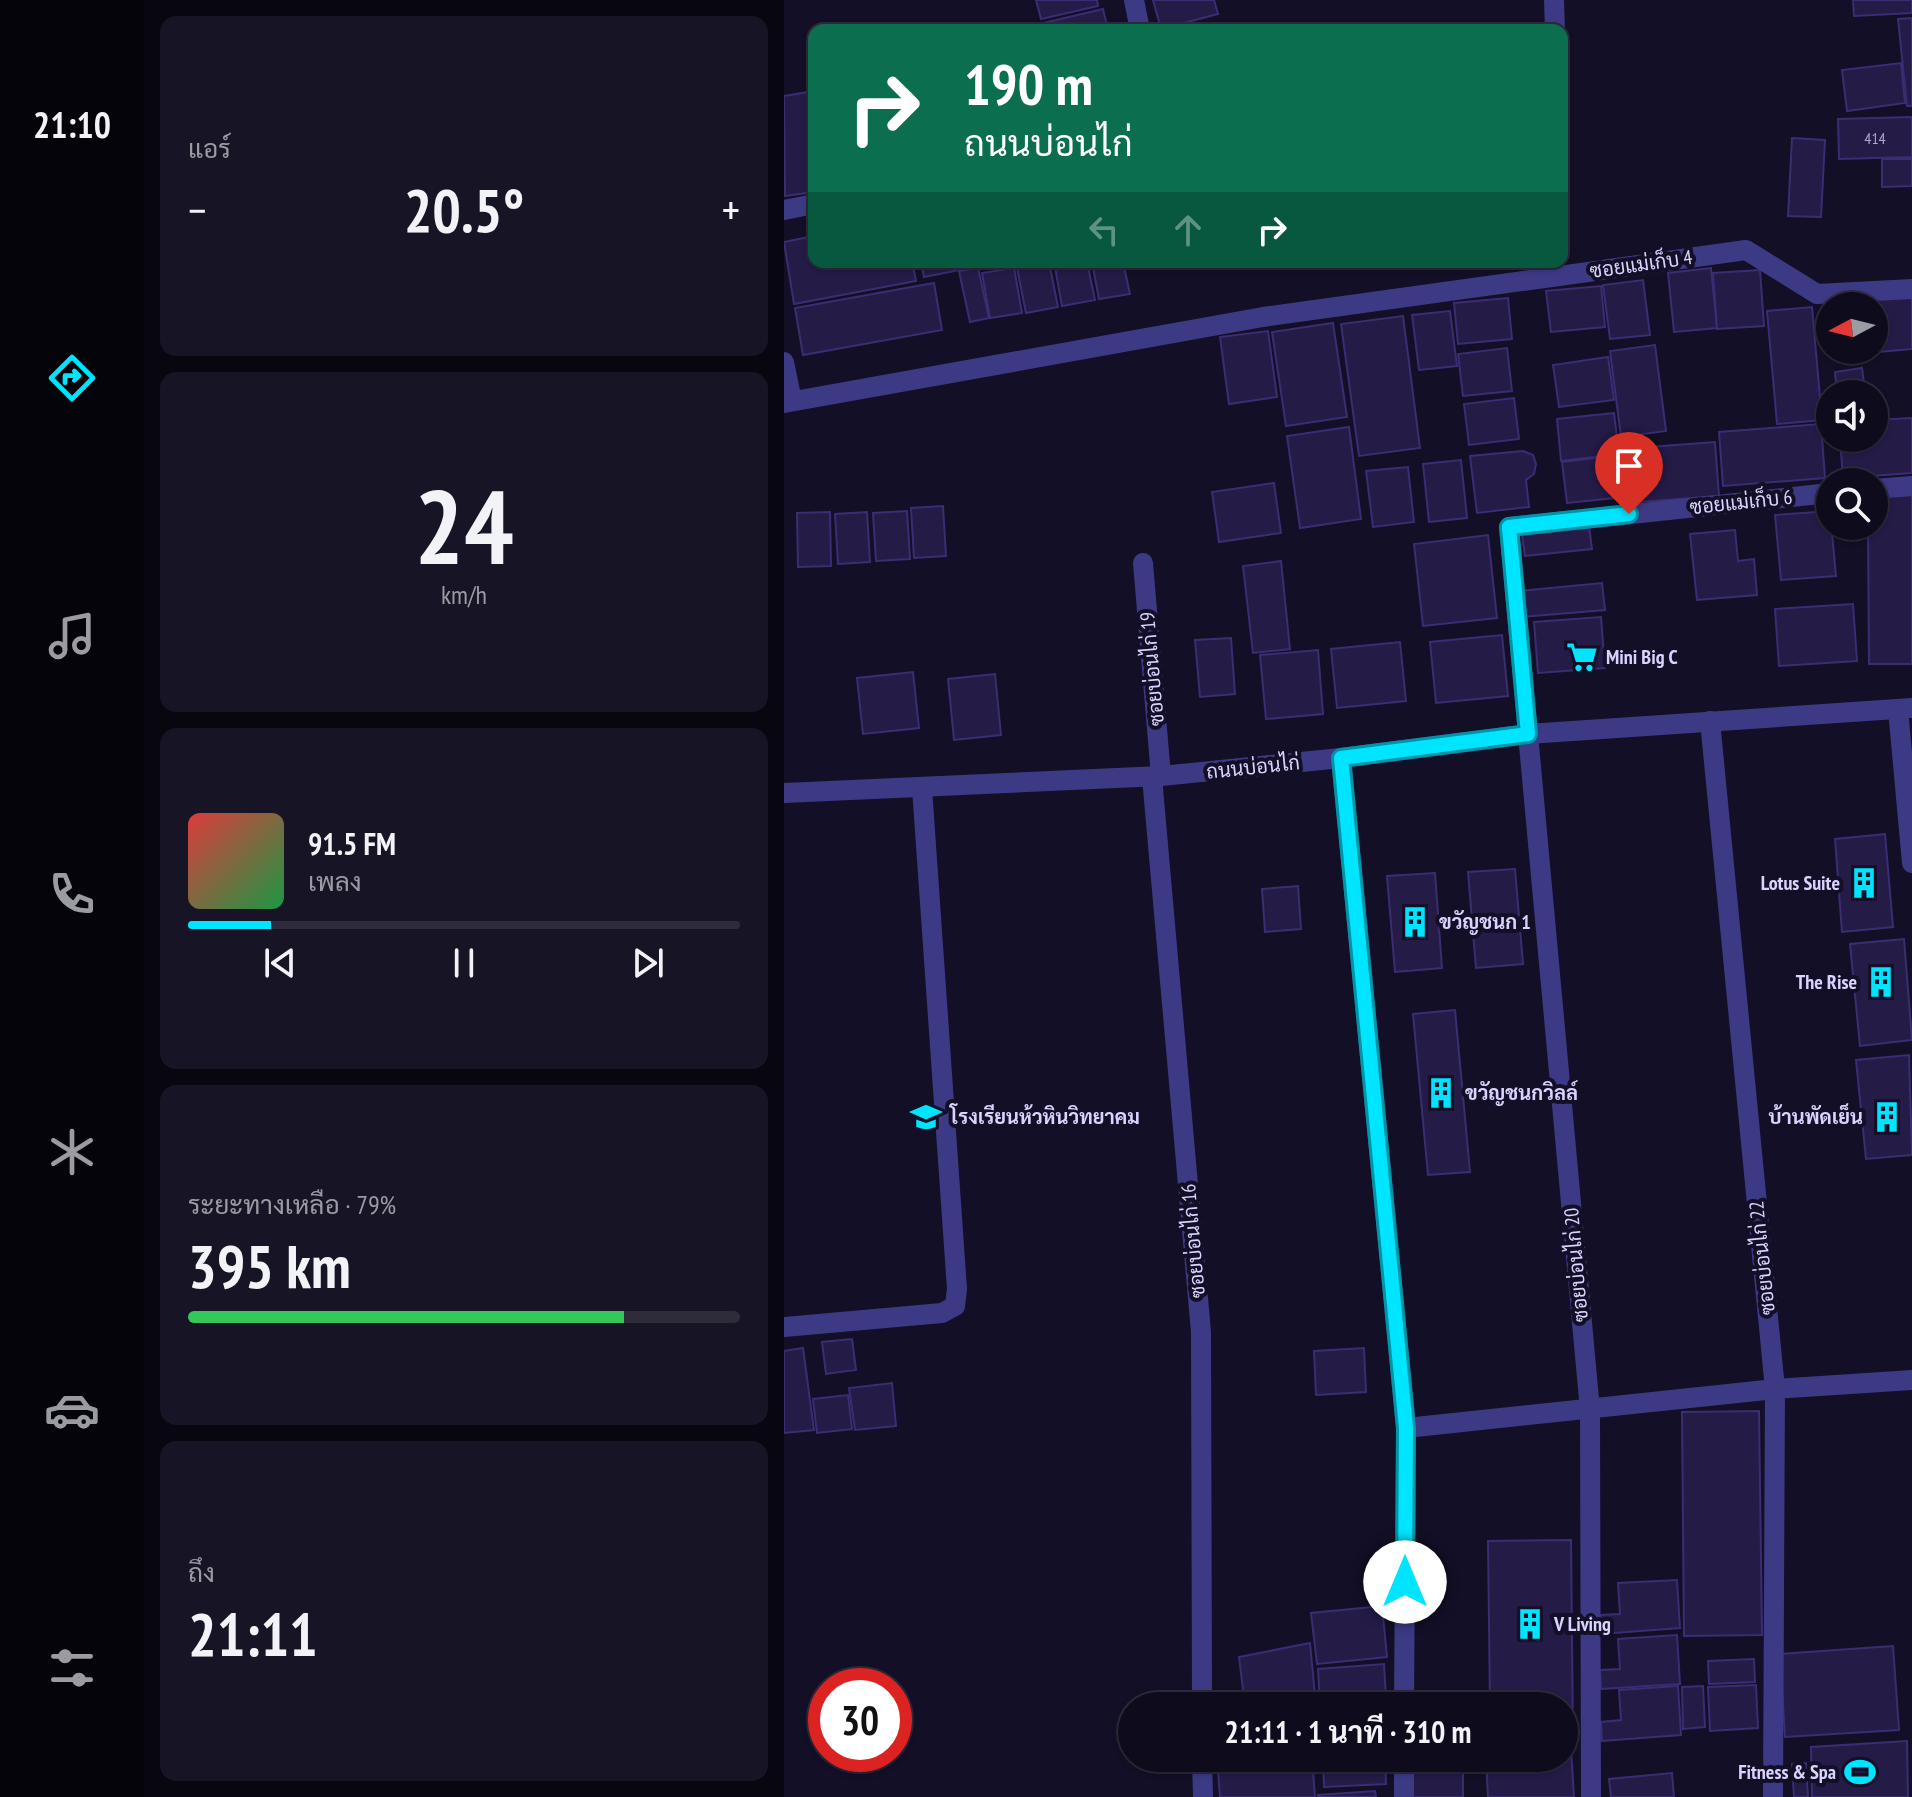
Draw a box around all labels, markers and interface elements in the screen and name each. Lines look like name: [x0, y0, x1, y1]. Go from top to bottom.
text: 190 m: [964, 48, 1093, 120]
icon: right: [832, 56, 936, 160]
text: 21:10: [33, 101, 111, 148]
text: ถนนบ่อนไก่: [964, 119, 1133, 166]
house number: 414: [1864, 128, 1886, 148]
text: แอร์: [188, 132, 231, 165]
text: 20.5°: [404, 171, 524, 249]
text: −: [188, 181, 206, 238]
text: +: [722, 181, 740, 238]
icon: left: [1082, 208, 1126, 252]
icon: ahead: [1166, 208, 1210, 252]
icon: right: [1250, 208, 1294, 252]
street label: ซอยแม่เก็บ 4: [1588, 242, 1694, 284]
north arrow: [1816, 292, 1888, 364]
map controls: [1816, 292, 1888, 540]
icon: directions: [44, 350, 100, 406]
button: sound: [1816, 380, 1888, 452]
pin: [1595, 432, 1663, 514]
icon: arrive: [1607, 444, 1651, 488]
text: 24: [414, 458, 514, 593]
button: search: [1816, 468, 1888, 540]
street label: ซอยแม่เก็บ 6: [1688, 482, 1794, 520]
text: km/h: [441, 578, 487, 611]
icon: music: [44, 608, 100, 664]
street label: ซอยบ่อนไก่ 19: [1134, 611, 1170, 727]
supermarket icon: Mini Big C: [1565, 640, 1599, 674]
place label: Mini Big C: [1606, 644, 1678, 670]
street label: ถนนบ่อนไก่: [1205, 749, 1301, 785]
text: 91.5 FM: [308, 824, 396, 863]
text: เพลง: [308, 865, 362, 898]
icon: phone: [44, 866, 100, 922]
building icon: Lotus Suite: [1847, 866, 1881, 900]
place label: Lotus Suite: [1761, 870, 1840, 896]
building icon: ขวัญชนก 1: [1398, 905, 1432, 939]
place label: ขวัญชนก 1: [1439, 909, 1531, 935]
icon: previous: [258, 941, 302, 985]
icon: pause: [442, 941, 486, 985]
icon: next: [626, 941, 670, 985]
building icon: The Rise: [1864, 965, 1898, 999]
place label: The Rise: [1796, 969, 1857, 995]
building icon: ขวัญชนกวิลล์: [1424, 1076, 1458, 1110]
place label: ขวัญชนกวิลล์: [1465, 1080, 1579, 1106]
school or university icon: โรงเรียนห้วหินวิทยาคม: [909, 1100, 943, 1134]
building icon: บ้านพัดเย็น: [1870, 1100, 1904, 1134]
place label: โรงเรียนห้วหินวิทยาคม: [949, 1103, 1140, 1130]
place label: บ้านพัดเย็น: [1768, 1103, 1863, 1130]
icon: climate: [44, 1124, 100, 1180]
street label: ซอยบ่อนไก่ 16: [1175, 1183, 1211, 1299]
text: ระยะทางเหลือ · 79%: [188, 1188, 396, 1221]
street label: ซอยบ่อนไก่ 22: [1743, 1200, 1781, 1316]
street label: ซอยบ่อนไก่ 20: [1558, 1207, 1594, 1323]
text: 395 km: [188, 1227, 351, 1305]
icon: car: [44, 1382, 100, 1438]
position arrow: [1363, 1540, 1447, 1624]
text: ถึง: [188, 1556, 215, 1589]
text: 21:11: [188, 1595, 318, 1673]
building icon: V Living: [1513, 1607, 1547, 1641]
place label: V Living: [1553, 1611, 1611, 1637]
icon: filters: [44, 1640, 100, 1696]
speed limit sign: 30: [808, 1668, 912, 1772]
text: 21:11 · 1 นาที · 310 m: [1225, 1712, 1471, 1751]
sports icon: Fitness & Spa: [1843, 1755, 1877, 1789]
place label: Fitness & Spa: [1738, 1759, 1836, 1785]

